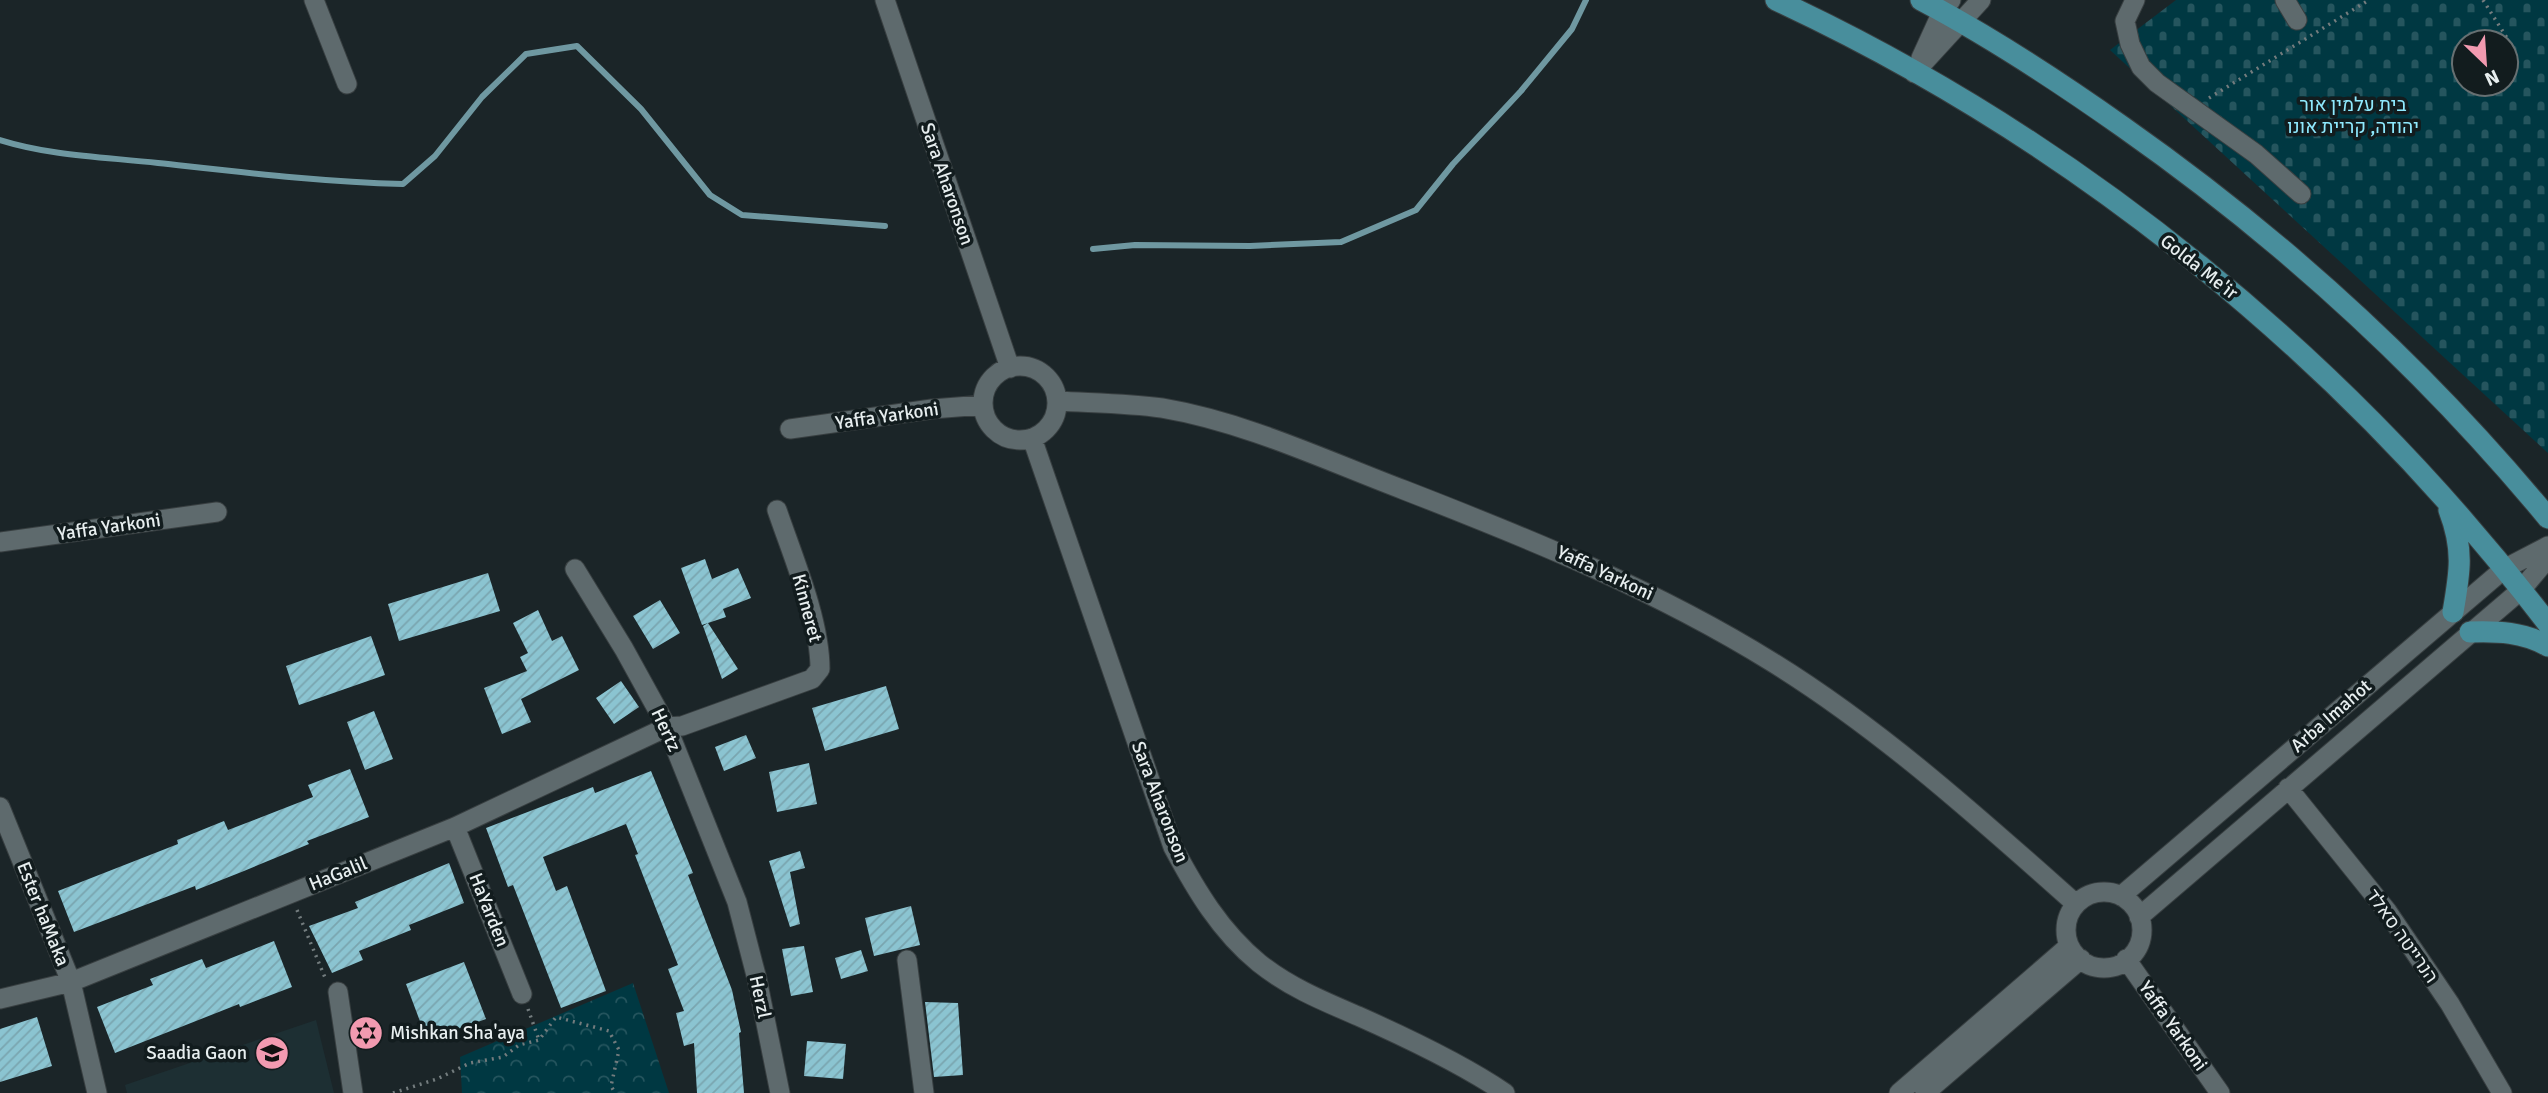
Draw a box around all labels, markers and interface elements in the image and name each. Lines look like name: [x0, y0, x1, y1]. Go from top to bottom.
north arrow: [2450, 28, 2520, 98]
text: N: [2481, 64, 2503, 91]
park label: בית עלמין אור יהודה, קריית אונו: [2287, 93, 2419, 139]
street label: Sara Aharonson: [915, 120, 979, 248]
street label: Golda Me'ir: [2155, 229, 2243, 305]
street label: Yaffa Yarkoni: [834, 397, 940, 435]
street label: Yaffa Yarkoni: [56, 508, 162, 546]
street label: Yaffa Yarkoni: [1553, 540, 1657, 606]
street label: Kinneret: [786, 571, 828, 645]
street label: Arba Imahot: [2286, 674, 2377, 758]
street label: Hertz: [646, 704, 686, 756]
street label: Sara Aharonson: [1126, 738, 1194, 866]
street label: HaGalil: [305, 852, 371, 896]
street label: Ester haMaka: [11, 858, 75, 970]
street label: HaYarden: [463, 870, 515, 950]
street label: הנרייטה סאלד: [2361, 884, 2443, 988]
street label: Herzl: [744, 973, 776, 1021]
street label: Yaffa Yarkoni: [2133, 976, 2213, 1076]
synagogue icon: Mishkan Sha'aya: [347, 1014, 385, 1052]
place label: Mishkan Sha'aya: [390, 1021, 525, 1045]
school or university icon: Saadia Gaon: [253, 1034, 291, 1072]
place label: Saadia Gaon: [146, 1041, 247, 1065]

